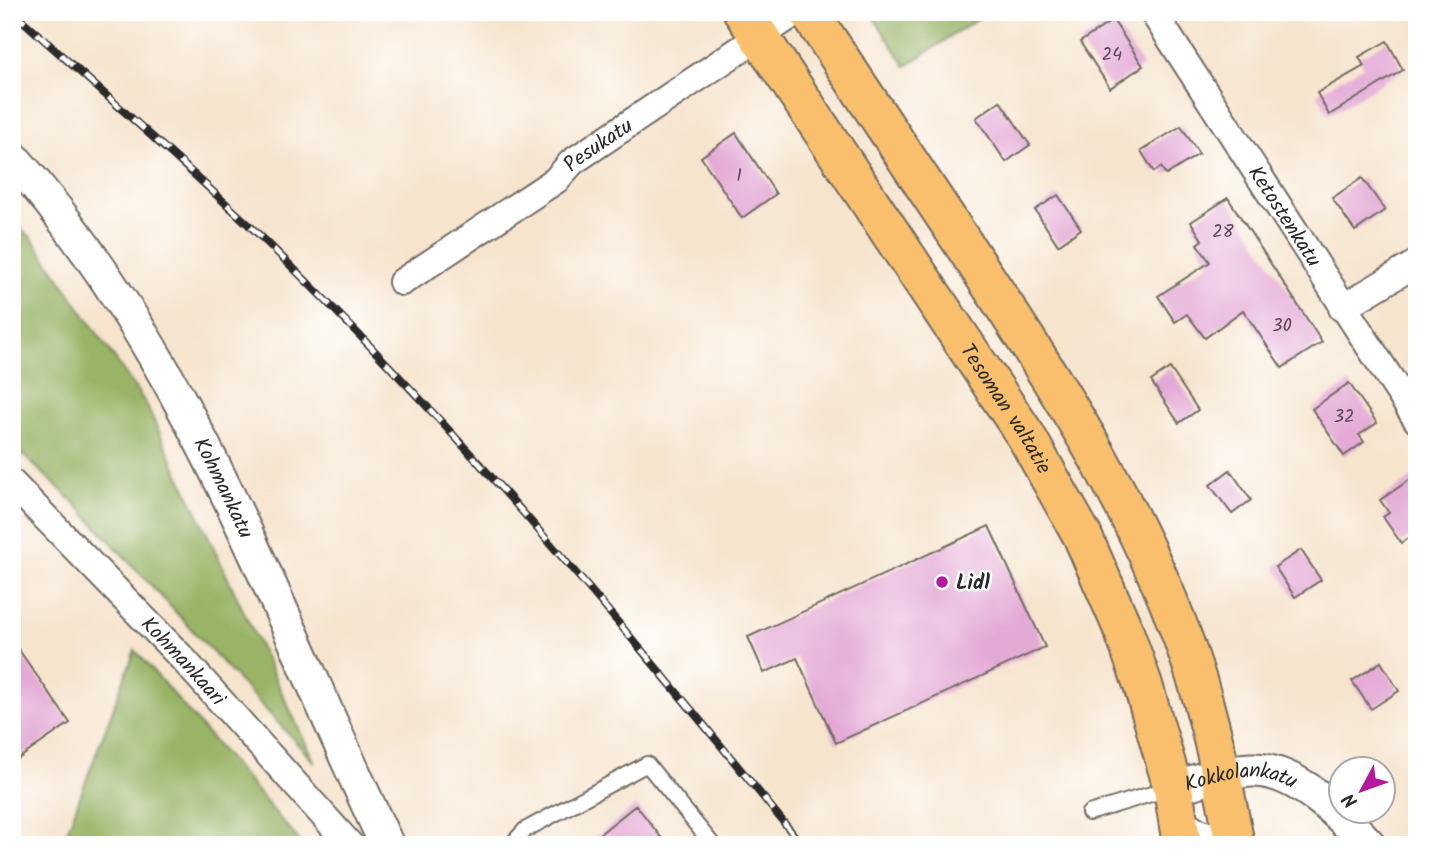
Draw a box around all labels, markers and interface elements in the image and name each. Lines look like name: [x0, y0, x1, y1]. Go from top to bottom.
house number: 24: [1102, 41, 1122, 70]
street label: Pesukatu: [556, 111, 640, 180]
street label: Ketostenkatu: [1239, 159, 1329, 274]
house number: 1: [736, 162, 742, 191]
house number: 28: [1212, 218, 1234, 247]
house number: 30: [1272, 312, 1292, 341]
street label: Tesoman valtatie: [951, 337, 1060, 481]
house number: 32: [1334, 403, 1354, 432]
street label: Kohmankatu: [184, 432, 261, 544]
place label: Lidl: [956, 567, 990, 600]
marker: Lidl: [934, 574, 950, 590]
street label: Kohmankaari: [132, 609, 233, 715]
street label: Kokkolankatu: [1181, 755, 1303, 802]
north arrow: [1328, 756, 1398, 826]
text: N: [1335, 785, 1366, 814]

